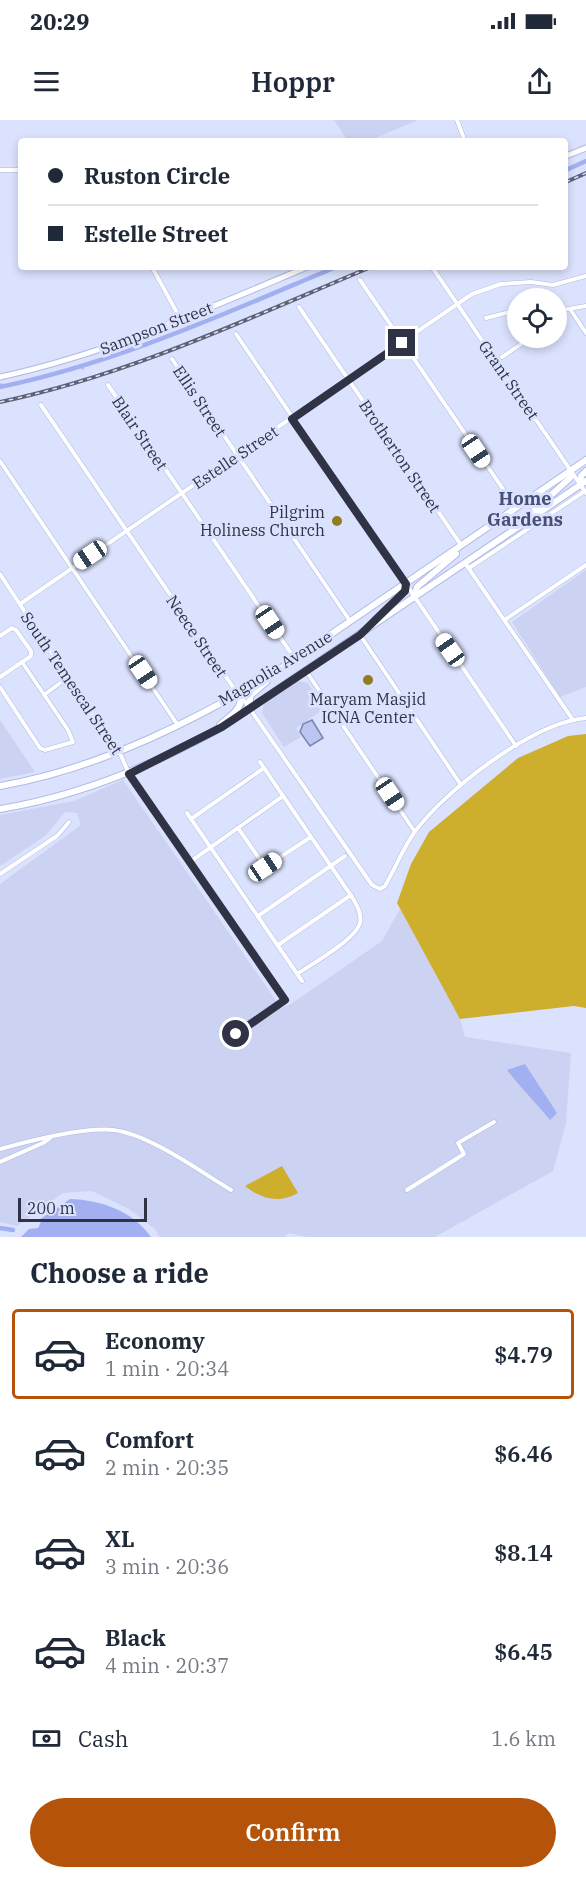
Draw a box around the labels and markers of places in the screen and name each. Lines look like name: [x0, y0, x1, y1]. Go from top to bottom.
place label: Pilgrim Holiness Church: [200, 502, 325, 540]
marker: Pilgrim Holiness Church: [330, 514, 344, 528]
marker: Maryam Masjid ICNA Center: [361, 673, 375, 687]
place label: Maryam Masjid ICNA Center: [310, 689, 426, 727]

